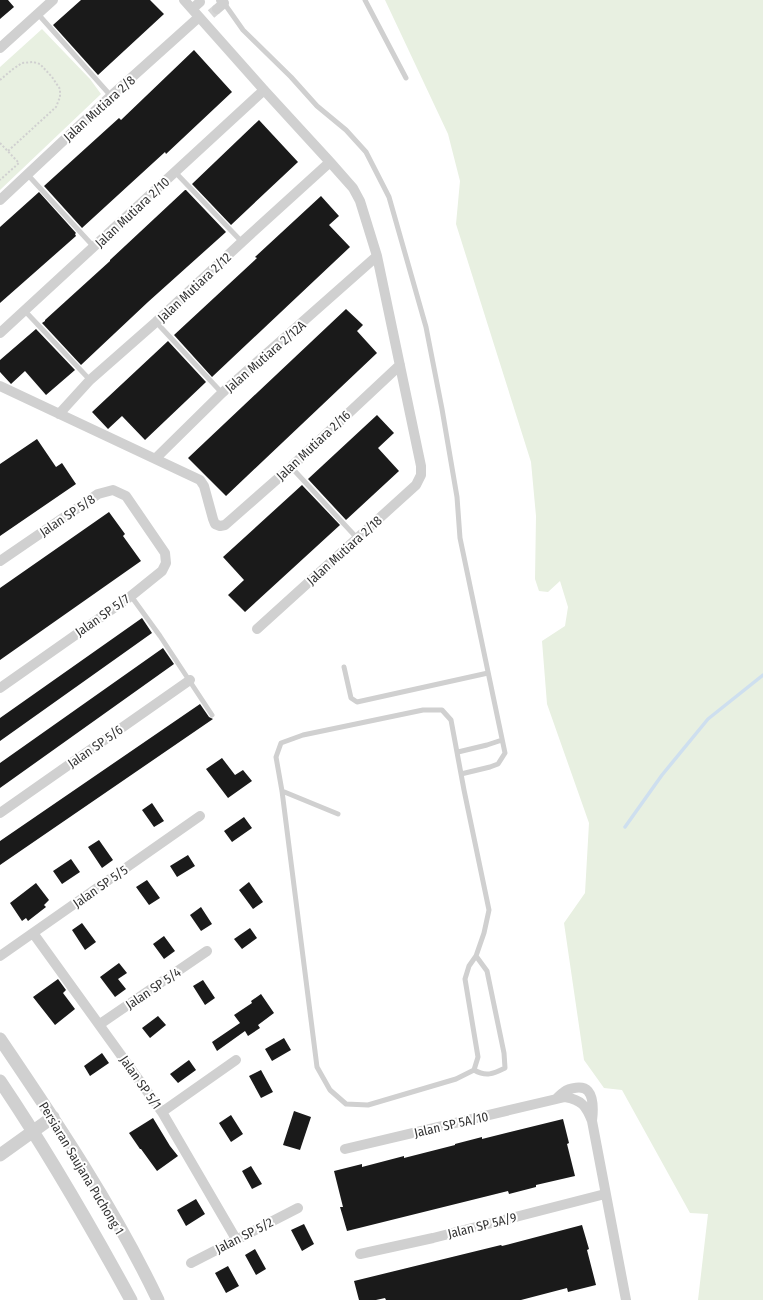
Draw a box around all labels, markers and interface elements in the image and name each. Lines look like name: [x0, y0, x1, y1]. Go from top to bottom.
street label: Jalan Mutiara 2/8: [61, 72, 138, 144]
street label: Jalan Mutiara 2/10: [92, 174, 173, 251]
street label: Jalan Mutiara 2/12: [155, 249, 234, 325]
street label: Jalan Mutiara 2/12A: [222, 317, 309, 395]
street label: Jalan Mutiara 2/16: [273, 407, 353, 483]
street label: Jalan SP 5/8: [37, 491, 98, 539]
street label: Jalan Mutiara 2/18: [304, 513, 385, 588]
street label: Jalan SP 5/7: [72, 591, 132, 640]
street label: Jalan SP 5/6: [65, 722, 126, 771]
street label: Jalan SP 5/5: [70, 862, 131, 911]
street label: Jalan SP 5/4: [123, 965, 184, 1012]
street label: Jalan SP 5/1: [117, 1053, 164, 1112]
street label: Persiaran Saujana Puchong 1: [36, 1099, 127, 1237]
street label: Jalan SP 5A/10: [413, 1109, 490, 1140]
street label: Jalan SP 5A/9: [446, 1210, 518, 1241]
street label: Jalan SP 5/2: [213, 1214, 276, 1256]

